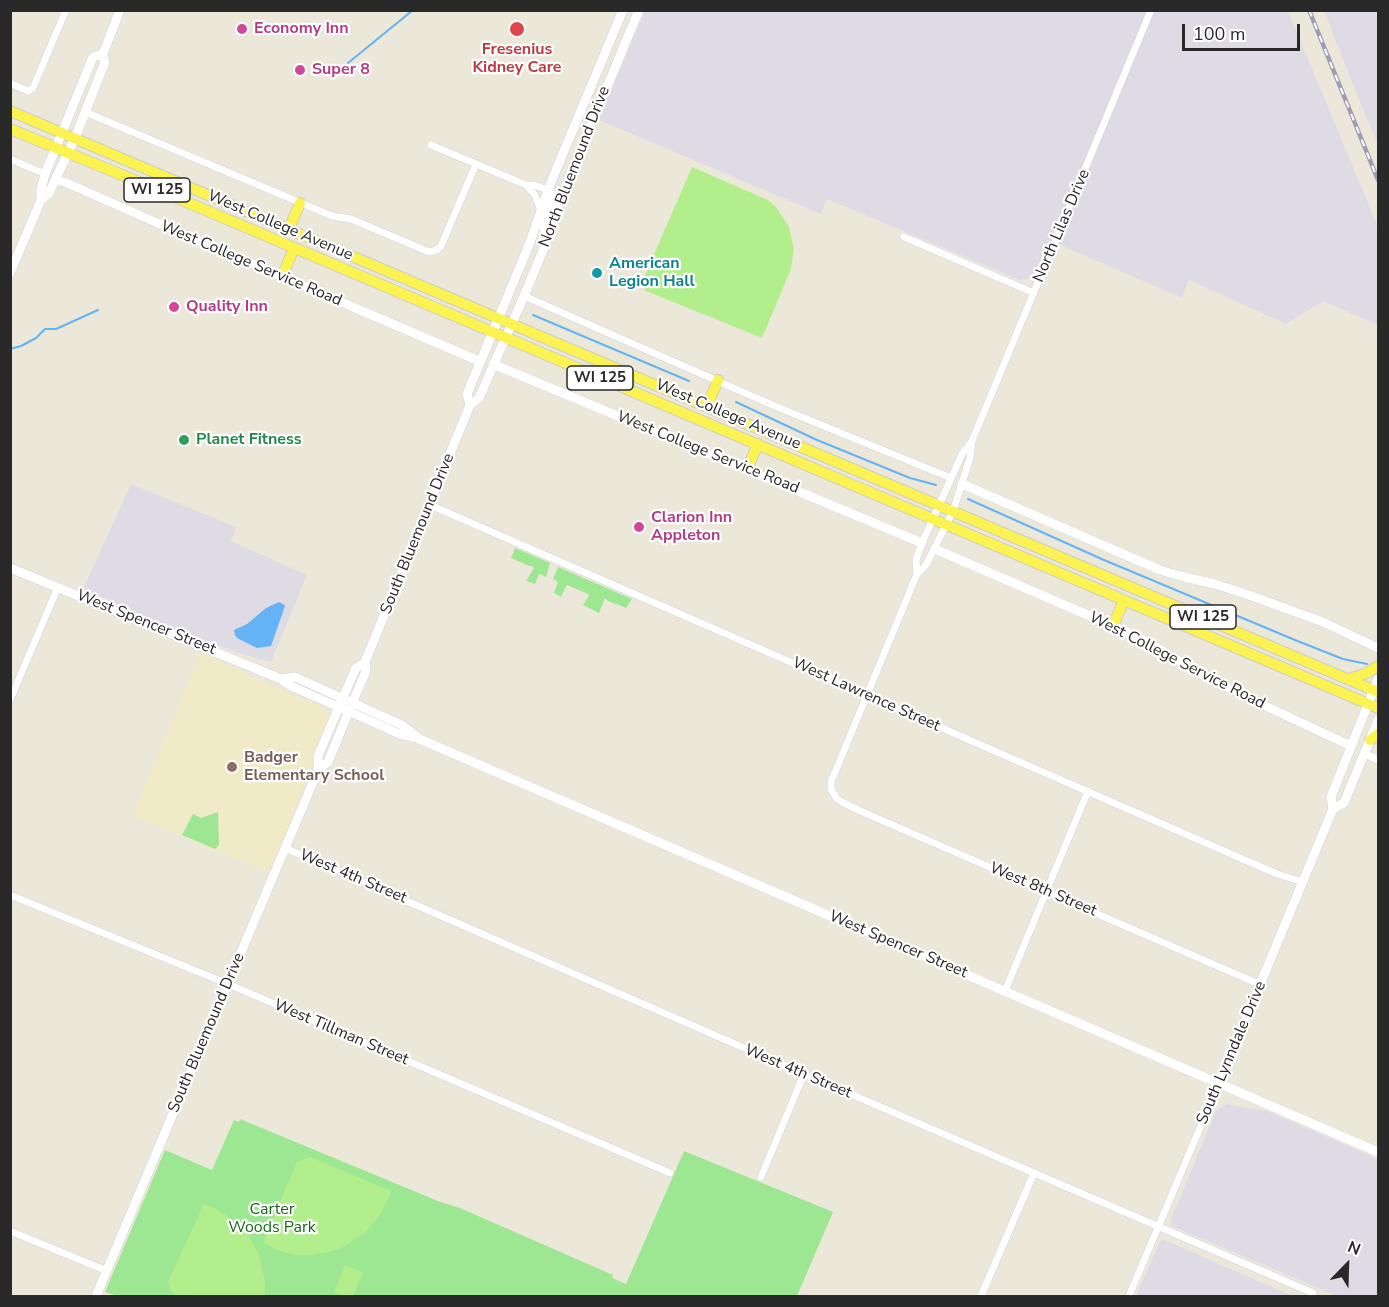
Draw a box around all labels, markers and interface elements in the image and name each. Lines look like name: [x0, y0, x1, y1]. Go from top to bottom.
scale bar: [1185, 12, 1304, 50]
place label: Economy Inn: [254, 19, 349, 39]
marker: Fresenius Kidney Care: [508, 20, 526, 38]
marker: Economy Inn: [235, 22, 249, 36]
text: 100 m: [1193, 22, 1245, 46]
place label: Fresenius Kidney Care: [472, 40, 562, 78]
place label: Super 8: [312, 60, 370, 80]
marker: Super 8: [293, 63, 307, 77]
street label: North Bluemound Drive: [535, 84, 615, 250]
street label: North Lilas Drive: [1030, 167, 1094, 285]
road number: WI 125: [124, 178, 190, 202]
street label: West College Avenue: [204, 187, 356, 265]
street label: West College Service Road: [157, 217, 345, 311]
place label: American Legion Hall: [609, 254, 695, 292]
marker: American Legion Hall: [590, 266, 604, 280]
place label: Quality Inn: [186, 297, 268, 317]
marker: Quality Inn: [167, 300, 181, 314]
road number: WI 125: [567, 366, 633, 390]
street label: West College Avenue: [652, 376, 804, 454]
street label: West College Service Road: [614, 408, 802, 498]
place label: Planet Fitness: [196, 430, 302, 450]
marker: Planet Fitness: [177, 433, 191, 447]
street label: South Bluemound Drive: [377, 451, 459, 617]
place label: Clarion Inn Appleton: [651, 508, 732, 546]
marker: Clarion Inn Appleton: [632, 520, 646, 534]
street label: West Spencer Street: [74, 586, 218, 660]
road number: WI 125: [1170, 605, 1236, 629]
street label: West College Service Road: [1086, 608, 1268, 714]
street label: West Lawrence Street: [789, 654, 943, 736]
place label: Badger Elementary School: [244, 748, 384, 786]
marker: Badger Elementary School: [225, 760, 239, 774]
street label: West 4th Street: [297, 846, 409, 908]
street label: West 8th Street: [987, 859, 1099, 921]
street label: West Spencer Street: [826, 907, 970, 983]
street label: South Bluemound Drive: [165, 950, 249, 1116]
street label: South Lynndale Drive: [1193, 978, 1271, 1128]
street label: West Tillman Street: [271, 996, 411, 1070]
street label: West 4th Street: [742, 1041, 854, 1103]
park label: Carter Woods Park: [228, 1200, 316, 1238]
north arrow: [1317, 1235, 1377, 1295]
text: N: [1344, 1236, 1364, 1261]

